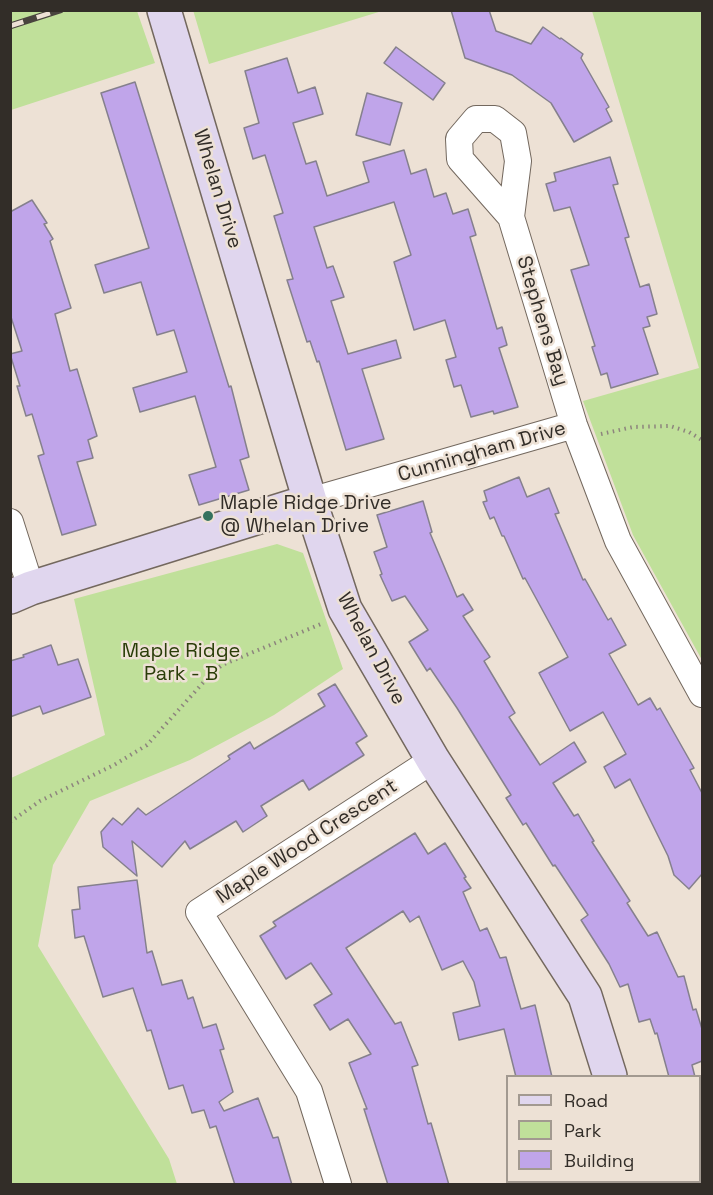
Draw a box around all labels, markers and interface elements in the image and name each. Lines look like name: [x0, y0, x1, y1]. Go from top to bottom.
street label: Whelan Drive: [187, 127, 247, 251]
street label: Stephens Bay: [511, 253, 573, 389]
street label: Cunningham Drive: [395, 417, 569, 487]
place label: Maple Ridge Drive @ Whelan Drive: [220, 492, 392, 539]
marker: Maple Ridge Drive @ Whelan Drive: [201, 509, 215, 523]
street label: Whelan Drive: [331, 589, 411, 709]
park label: Maple Ridge Park - B: [122, 640, 240, 687]
street label: Maple Wood Crescent: [212, 775, 402, 909]
legend: [506, 1075, 701, 1183]
text: Road: [564, 1089, 608, 1112]
text: Park: [564, 1119, 601, 1142]
text: Building: [564, 1149, 634, 1172]

